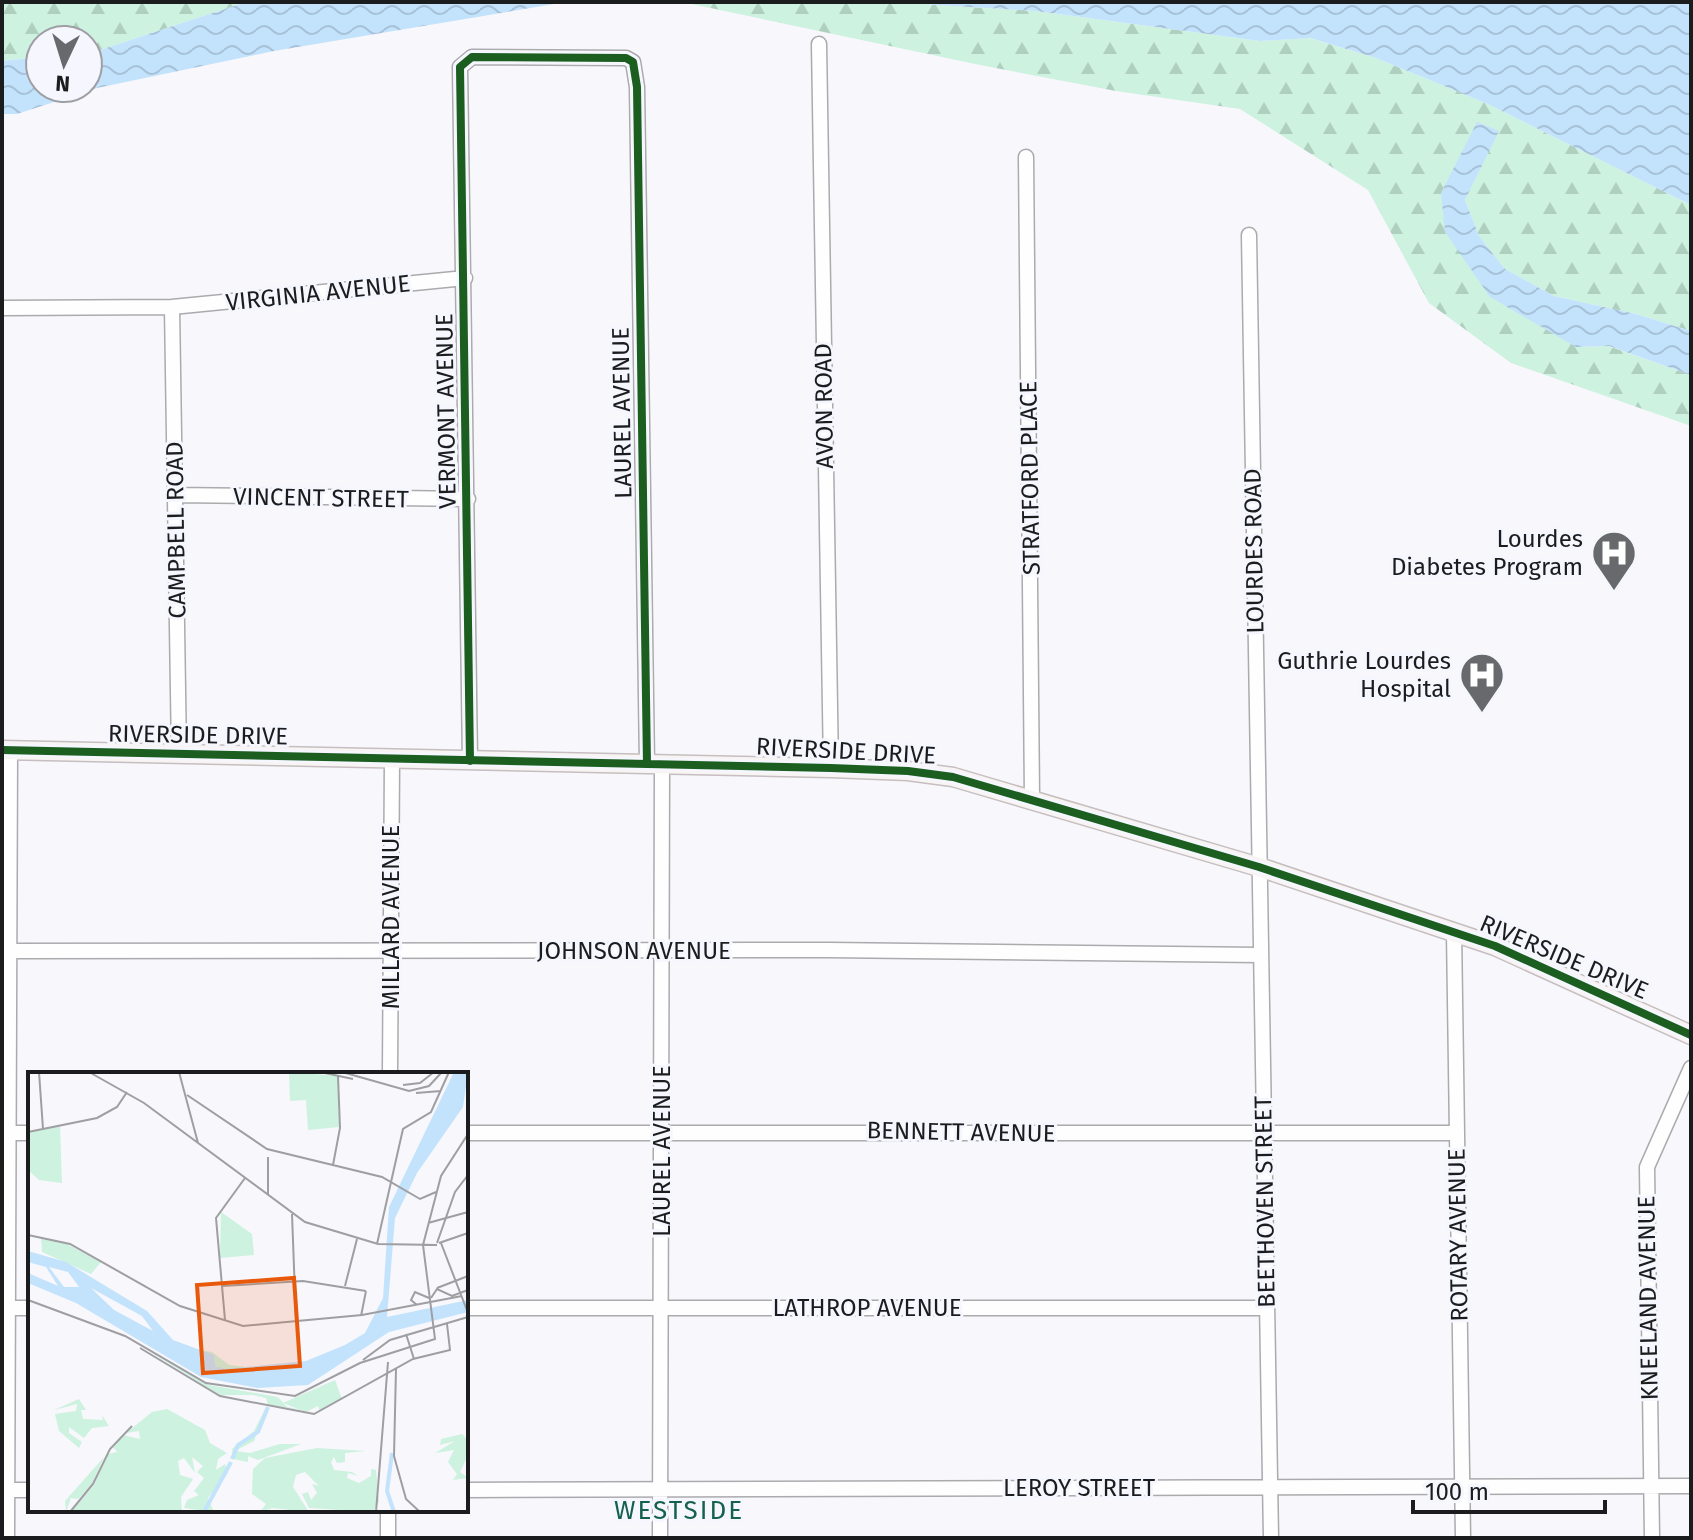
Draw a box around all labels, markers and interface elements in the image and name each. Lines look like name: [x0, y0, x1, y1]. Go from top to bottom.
north arrow: [24, 24, 104, 104]
text: N: [54, 69, 71, 97]
street label: VIRGINIA AVENUE: [224, 269, 412, 317]
street label: VERMONT AVENUE: [430, 313, 462, 509]
street label: LAUREL AVENUE: [607, 327, 637, 499]
street label: AVON ROAD: [809, 343, 839, 469]
street label: STRATFORD PLACE: [1014, 381, 1046, 575]
street label: CAMPBELL ROAD: [160, 441, 192, 619]
street label: LOURDES ROAD: [1239, 468, 1269, 634]
street label: VINCENT STREET: [233, 482, 410, 514]
place label: Lourdes Diabetes Program: [1391, 525, 1583, 581]
hospital icon: Lourdes Diabetes Program: [1590, 529, 1638, 592]
place label: Guthrie Lourdes Hospital: [1277, 647, 1451, 703]
hospital icon: Guthrie Lourdes Hospital: [1458, 651, 1506, 714]
street label: RIVERSIDE DRIVE: [108, 719, 288, 751]
street label: RIVERSIDE DRIVE: [755, 732, 937, 770]
street label: MILLARD AVENUE: [377, 825, 405, 1009]
street label: RIVERSIDE DRIVE: [1476, 909, 1652, 1005]
street label: JOHNSON AVENUE: [537, 937, 731, 965]
street label: LAUREL AVENUE: [648, 1065, 676, 1237]
inset map: [28, 1072, 468, 1512]
street label: BEETHOVEN STREET: [1249, 1095, 1281, 1308]
street label: BENNETT AVENUE: [866, 1116, 1056, 1148]
street label: ROTARY AVENUE: [1442, 1148, 1474, 1322]
street label: KNEELAND AVENUE: [1632, 1195, 1664, 1401]
street label: LATHROP AVENUE: [772, 1294, 962, 1322]
scale bar: [1413, 1464, 1605, 1514]
street label: LEROY STREET: [1003, 1474, 1156, 1502]
text: 100 m: [1425, 1478, 1489, 1506]
district label: WESTSIDE: [614, 1495, 744, 1526]

